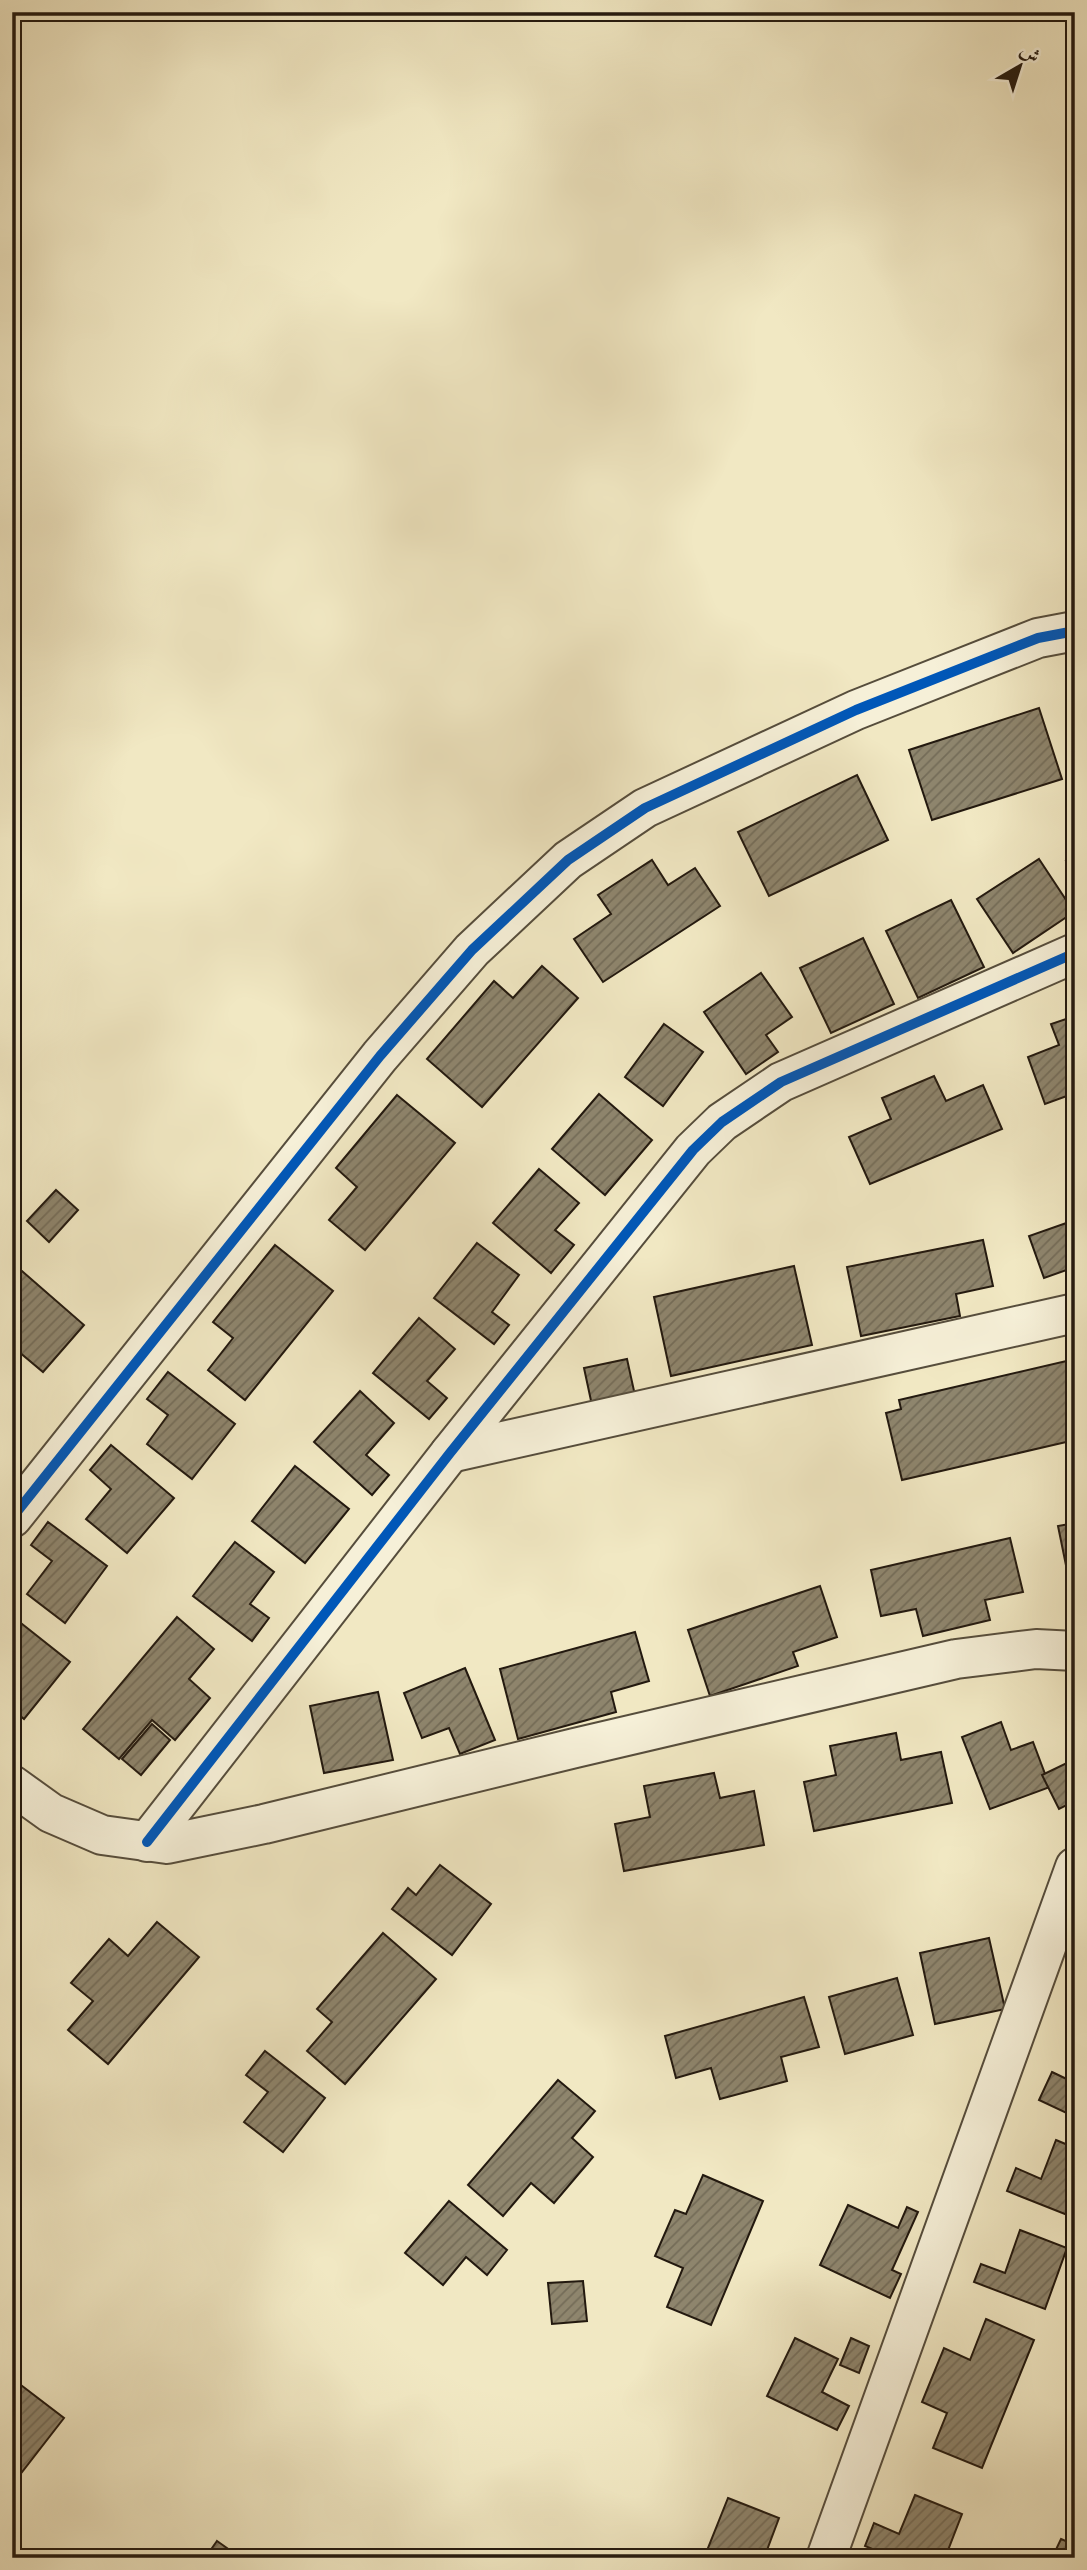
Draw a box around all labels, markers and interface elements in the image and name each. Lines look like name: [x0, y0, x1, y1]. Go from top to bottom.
north arrow: [986, 32, 1056, 102]
text: ش: [1015, 39, 1044, 70]

